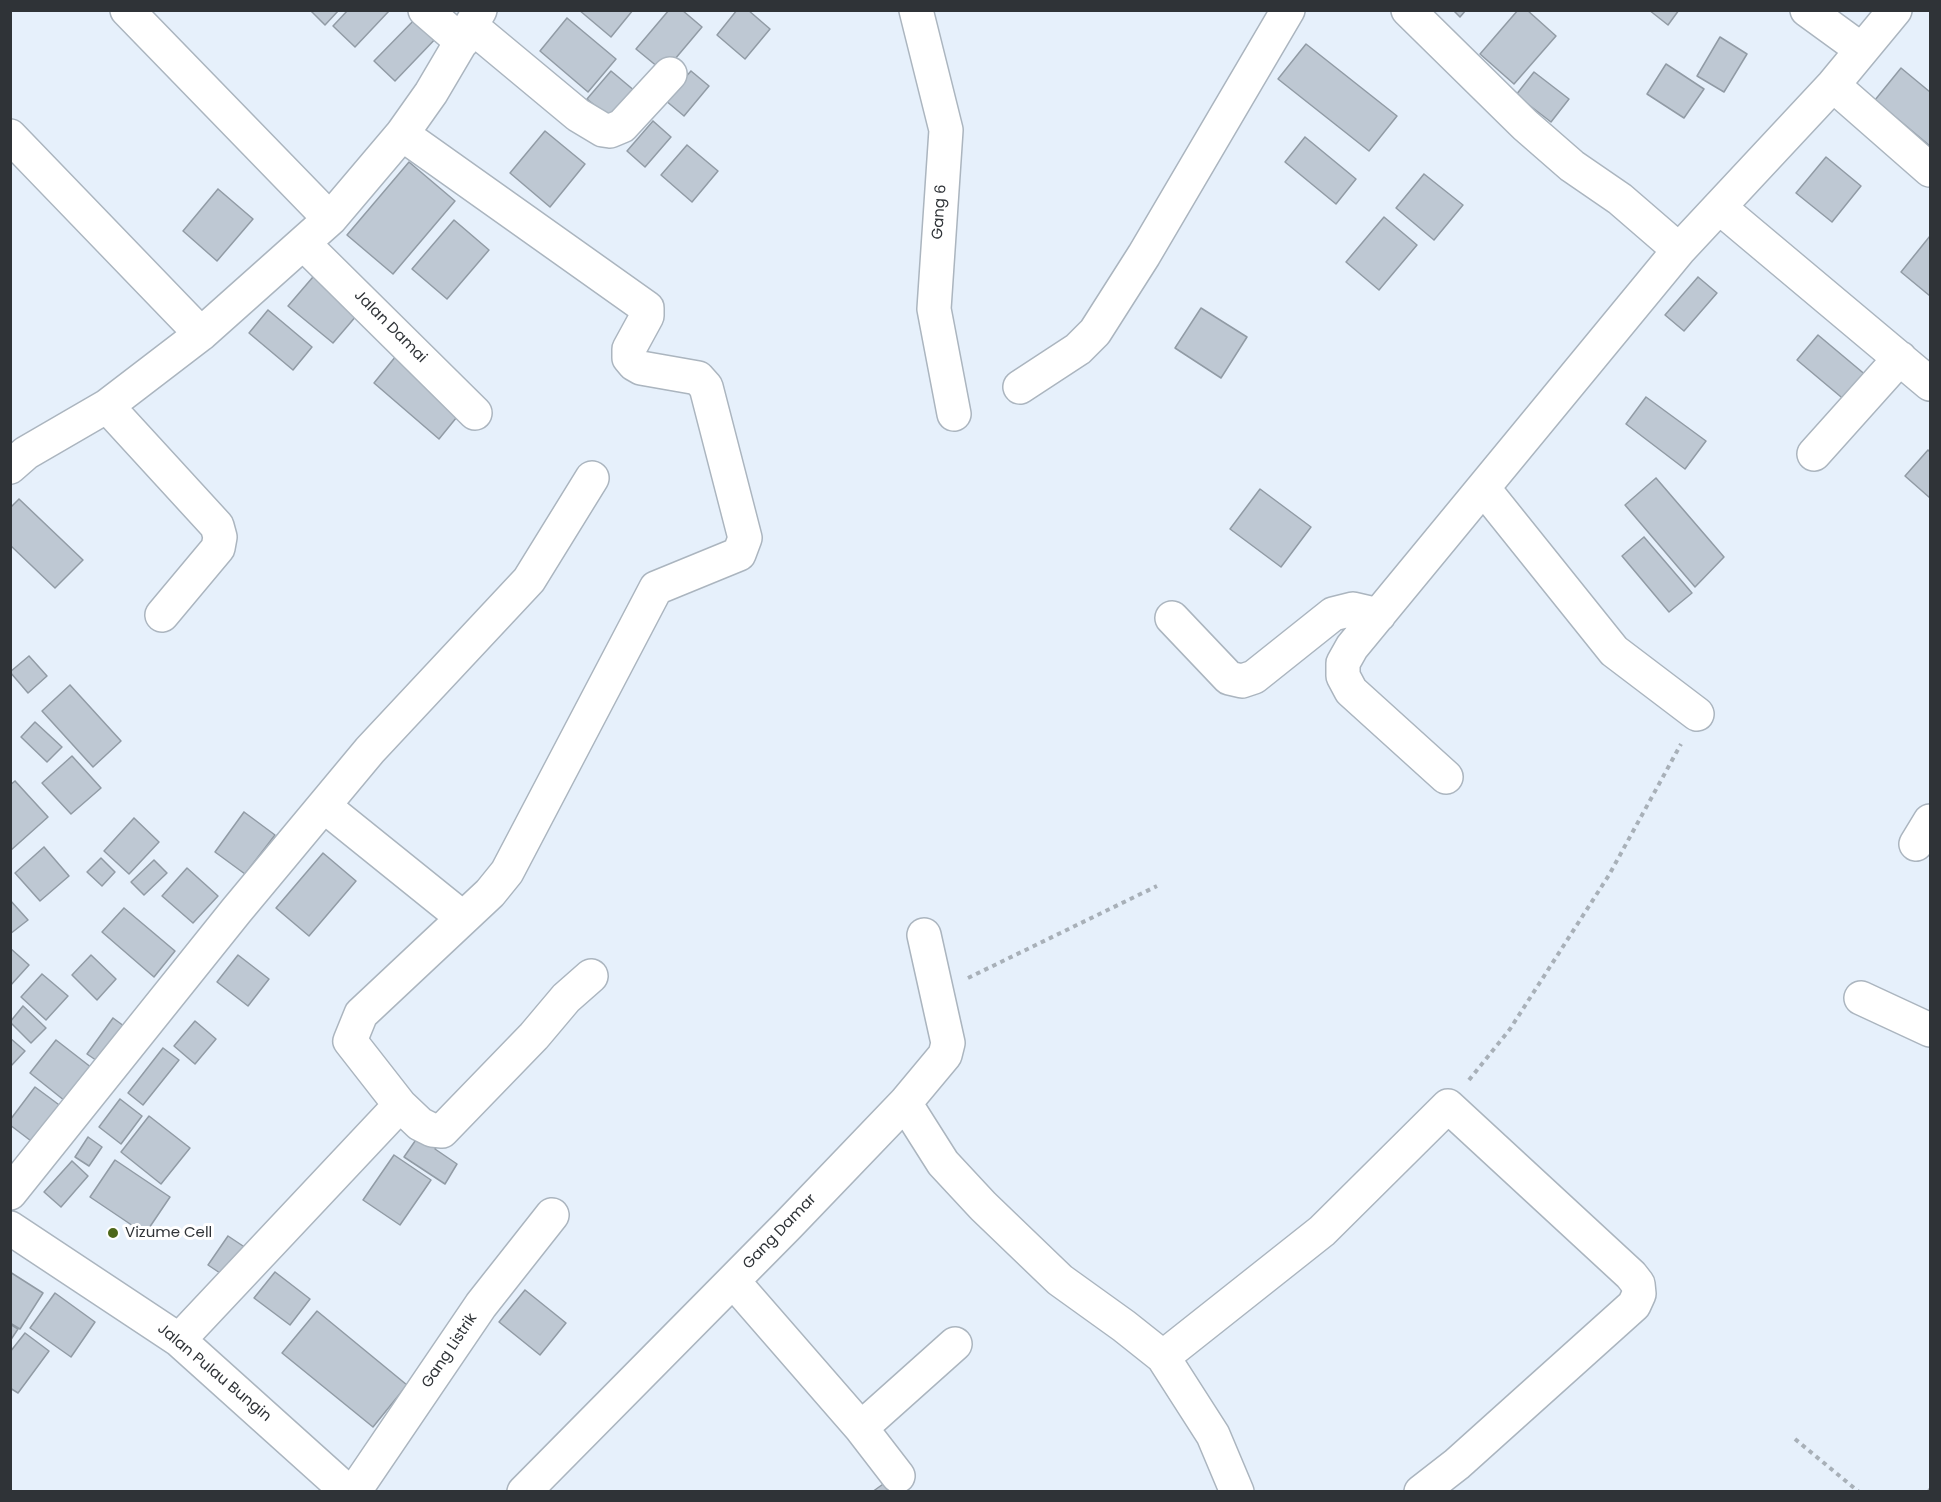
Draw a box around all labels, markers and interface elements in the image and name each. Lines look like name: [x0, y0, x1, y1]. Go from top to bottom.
street label: Gang 6: [929, 184, 951, 240]
street label: Jalan Damai: [350, 287, 430, 367]
street label: Gang Damar: [740, 1191, 820, 1273]
place label: Vizume Cell: [125, 1224, 212, 1242]
marker: Vizume Cell: [106, 1226, 120, 1240]
street label: Gang Listrik: [418, 1310, 482, 1392]
street label: Jalan Pulau Bungin: [153, 1320, 275, 1426]

